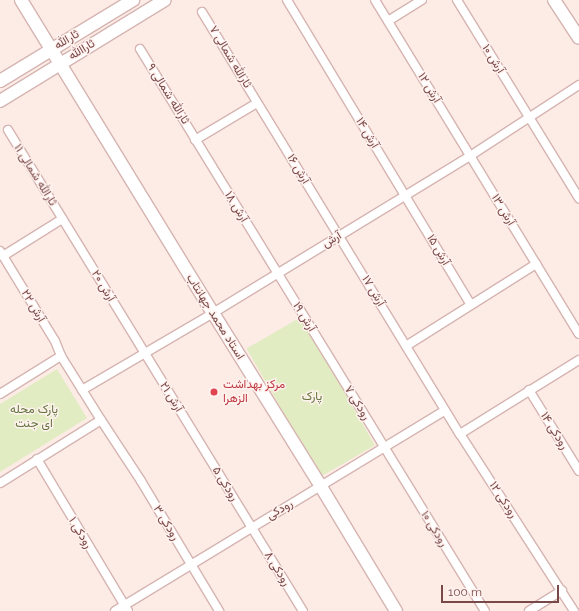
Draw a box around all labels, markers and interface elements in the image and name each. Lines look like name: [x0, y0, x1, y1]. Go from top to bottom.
street label: ثارالله شمالی ۷: [206, 23, 254, 91]
street label: ثارالله: [52, 27, 82, 53]
street label: ثاراالله: [66, 37, 98, 63]
street label: آرش ۱۰: [478, 42, 508, 76]
street label: ثارالله شمالی ۹: [144, 61, 192, 127]
street label: آرش ۱۲: [414, 70, 444, 106]
street label: آرش ۱۴: [352, 115, 382, 151]
street label: ثارالله شمالی ۱۱: [10, 141, 60, 209]
street label: آرش ۱۶: [283, 151, 313, 187]
street label: آرش ۱۸: [221, 189, 251, 225]
street label: آرش ۱۳: [488, 191, 518, 229]
street label: آرش: [320, 229, 344, 251]
street label: آرش ۱۵: [423, 232, 453, 268]
street label: آرش ۲۰: [88, 267, 118, 305]
street label: استاد محمد جهانتاب: [183, 271, 247, 363]
street label: آرش ۱۷: [358, 273, 388, 309]
street label: آرش ۲۲: [18, 287, 48, 325]
street label: آرش ۱۹: [289, 299, 319, 335]
place label: مرکز بهداشت الزهرا: [223, 378, 285, 406]
street label: آرش ۲۱: [156, 379, 186, 415]
street label: رودکی ۷: [341, 383, 373, 423]
marker: مرکز بهداشت الزهرا: [208, 386, 220, 398]
park label: پارک: [302, 390, 322, 404]
park label: پارک محله ای جنت: [10, 403, 58, 431]
street label: رودکی ۱۴: [537, 410, 571, 452]
street label: رودکی ۵: [209, 464, 241, 504]
street label: رودکی ۱۲: [486, 479, 520, 521]
street label: رودکی: [264, 497, 296, 523]
street label: رودکی ۳: [150, 503, 182, 543]
street label: رودکی ۱۰: [417, 508, 451, 550]
street label: رودکی ۱: [65, 515, 95, 551]
street label: رودکی ۸: [261, 549, 293, 589]
scale bar: [443, 577, 561, 603]
text: 100 m: [448, 585, 482, 599]

